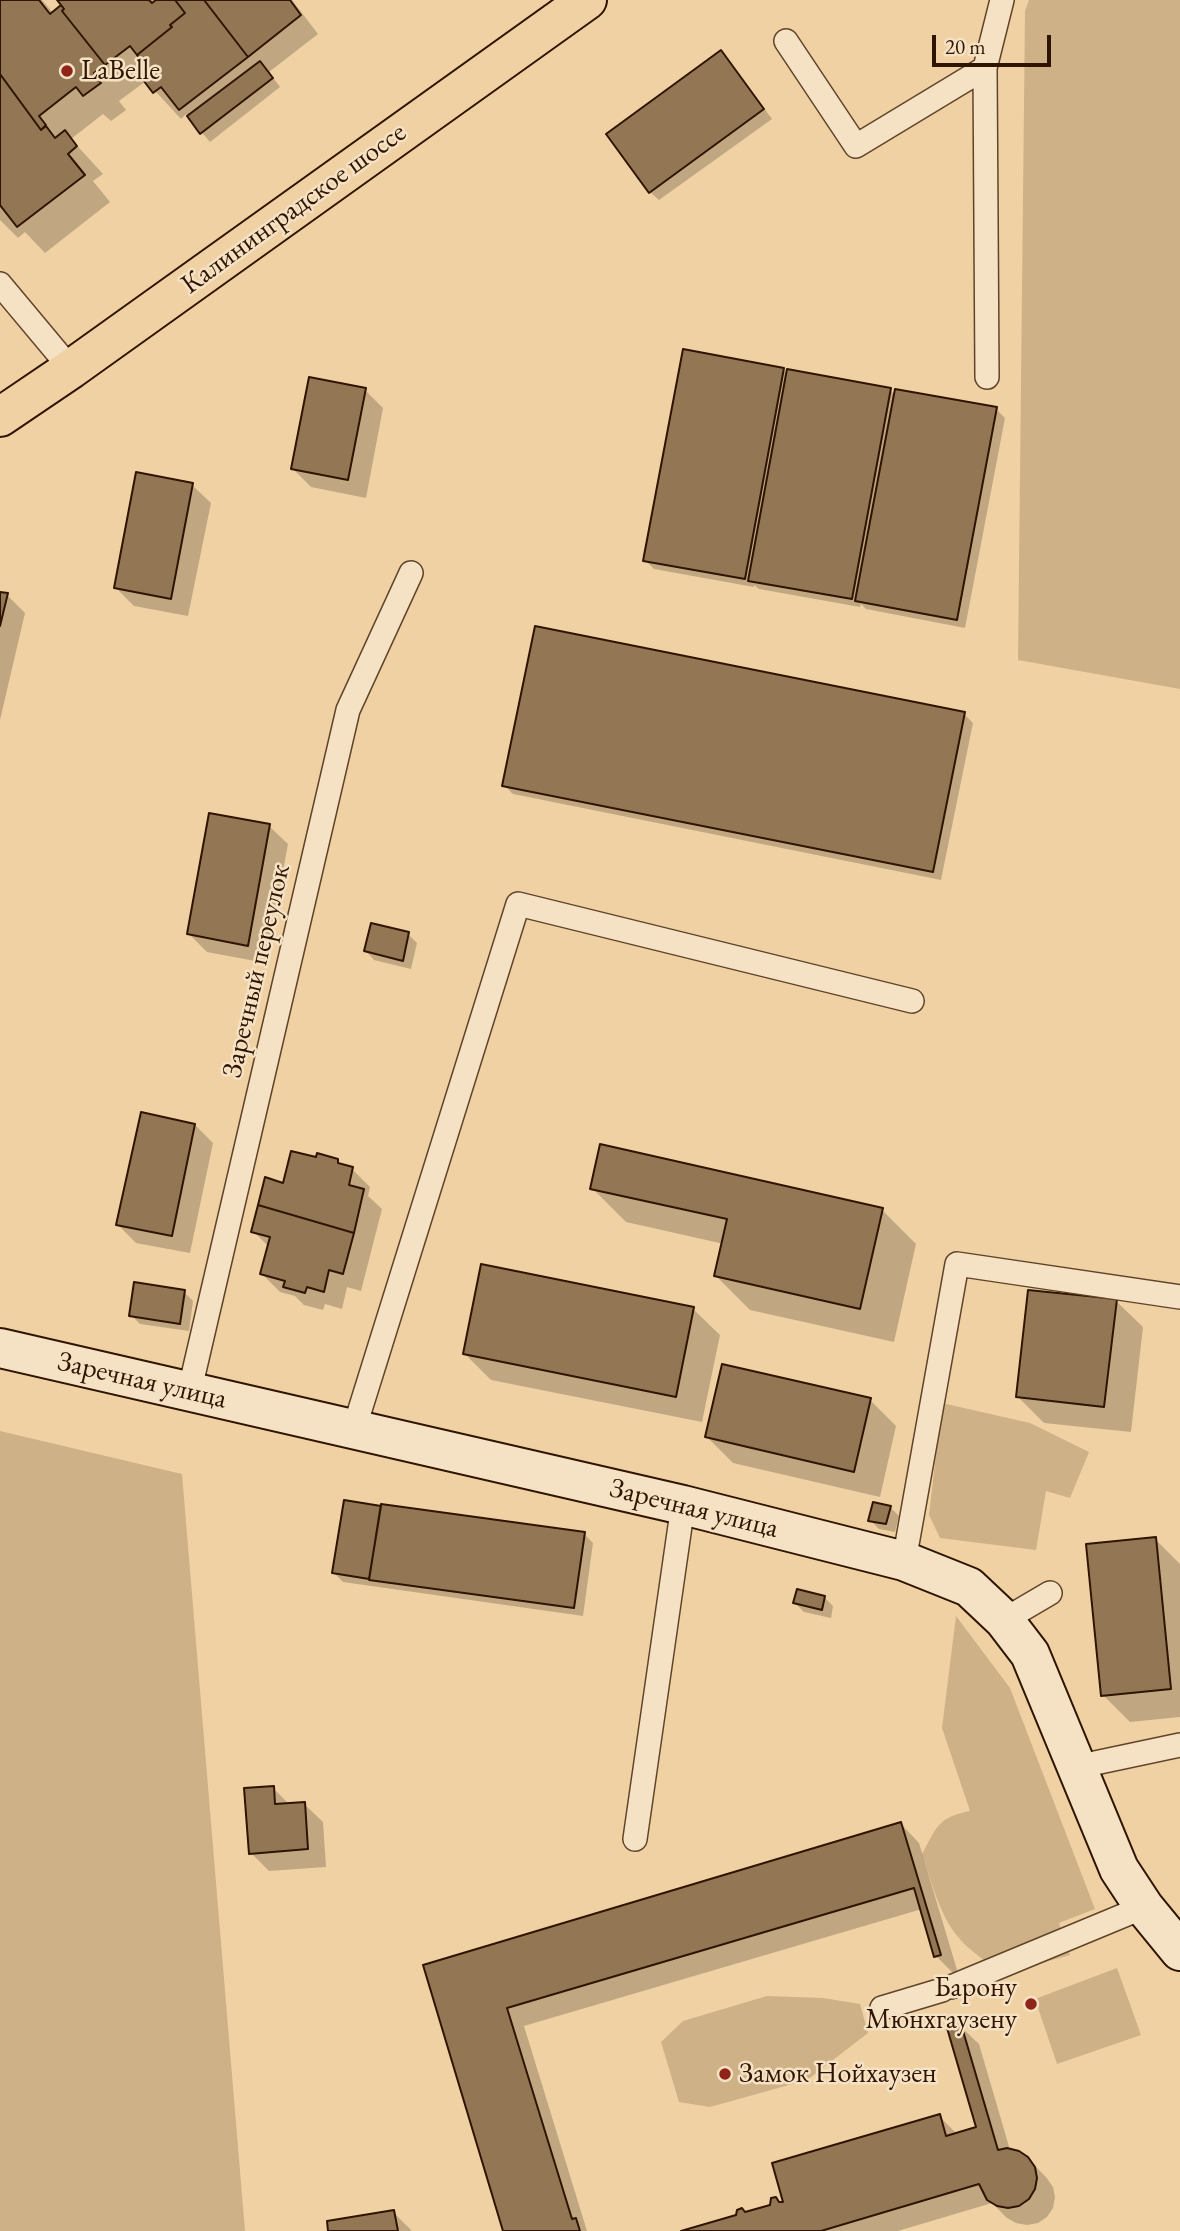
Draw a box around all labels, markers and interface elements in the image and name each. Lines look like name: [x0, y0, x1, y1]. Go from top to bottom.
scale bar: [935, 21, 1054, 65]
text: 20 m: [945, 33, 986, 60]
place label: LaBelle: [81, 54, 160, 88]
marker: LaBelle: [59, 63, 75, 79]
street label: Калининградское шоссе: [175, 116, 413, 302]
street label: Заречный переулок: [216, 861, 298, 1081]
street label: Заречная улица: [54, 1345, 230, 1417]
street label: Заречная улица: [606, 1472, 782, 1546]
place label: Барону Мюнхгаузену: [866, 1971, 1017, 2037]
marker: Барону Мюнхгаузену: [1023, 1996, 1039, 2012]
place label: Замок Нойхаузен: [739, 2057, 937, 2091]
marker: Замок Нойхаузен: [717, 2066, 733, 2082]

